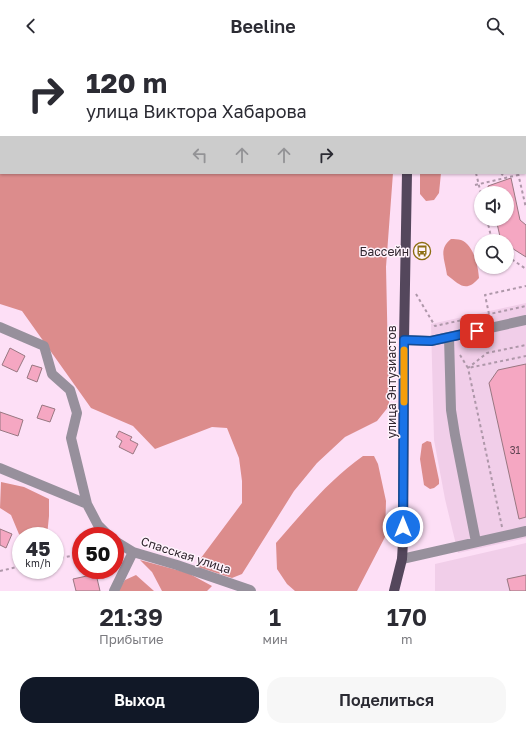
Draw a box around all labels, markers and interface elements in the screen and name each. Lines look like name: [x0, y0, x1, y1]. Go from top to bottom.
icon: back: [20, 15, 42, 37]
text: Beeline: [230, 15, 296, 37]
icon: search: [484, 15, 506, 37]
text: 120 m: [86, 66, 167, 99]
icon: right: [20, 68, 72, 120]
text: улица Виктора Хабарова: [86, 100, 307, 122]
icon: left: [189, 144, 211, 166]
icon: ahead: [231, 144, 253, 166]
icon: ahead: [273, 144, 295, 166]
icon: right: [315, 144, 337, 166]
map controls: [474, 186, 514, 274]
button: sound: [474, 186, 514, 226]
button: search: [474, 234, 514, 274]
bus stop icon: Бассейн: [412, 241, 432, 261]
place label: Бассейн: [360, 244, 409, 259]
pin: [460, 314, 494, 348]
icon: arrive: [466, 320, 488, 342]
street label: улица Энтузиастов: [384, 325, 399, 438]
house number: 31: [510, 444, 520, 456]
position arrow: [382, 506, 424, 548]
speed limit sign: 50: [72, 527, 124, 579]
street label: Спасская улица: [139, 533, 233, 577]
text: 45: [26, 536, 50, 560]
text: km/h: [25, 557, 51, 569]
text: 21:39: [100, 602, 163, 631]
text: 1: [269, 602, 281, 631]
text: 170: [387, 602, 427, 631]
text: Прибытие: [99, 631, 164, 647]
text: мин: [263, 631, 288, 647]
text: m: [401, 631, 413, 647]
button: Выход: [20, 677, 259, 723]
button: Поделиться: [267, 677, 506, 723]

